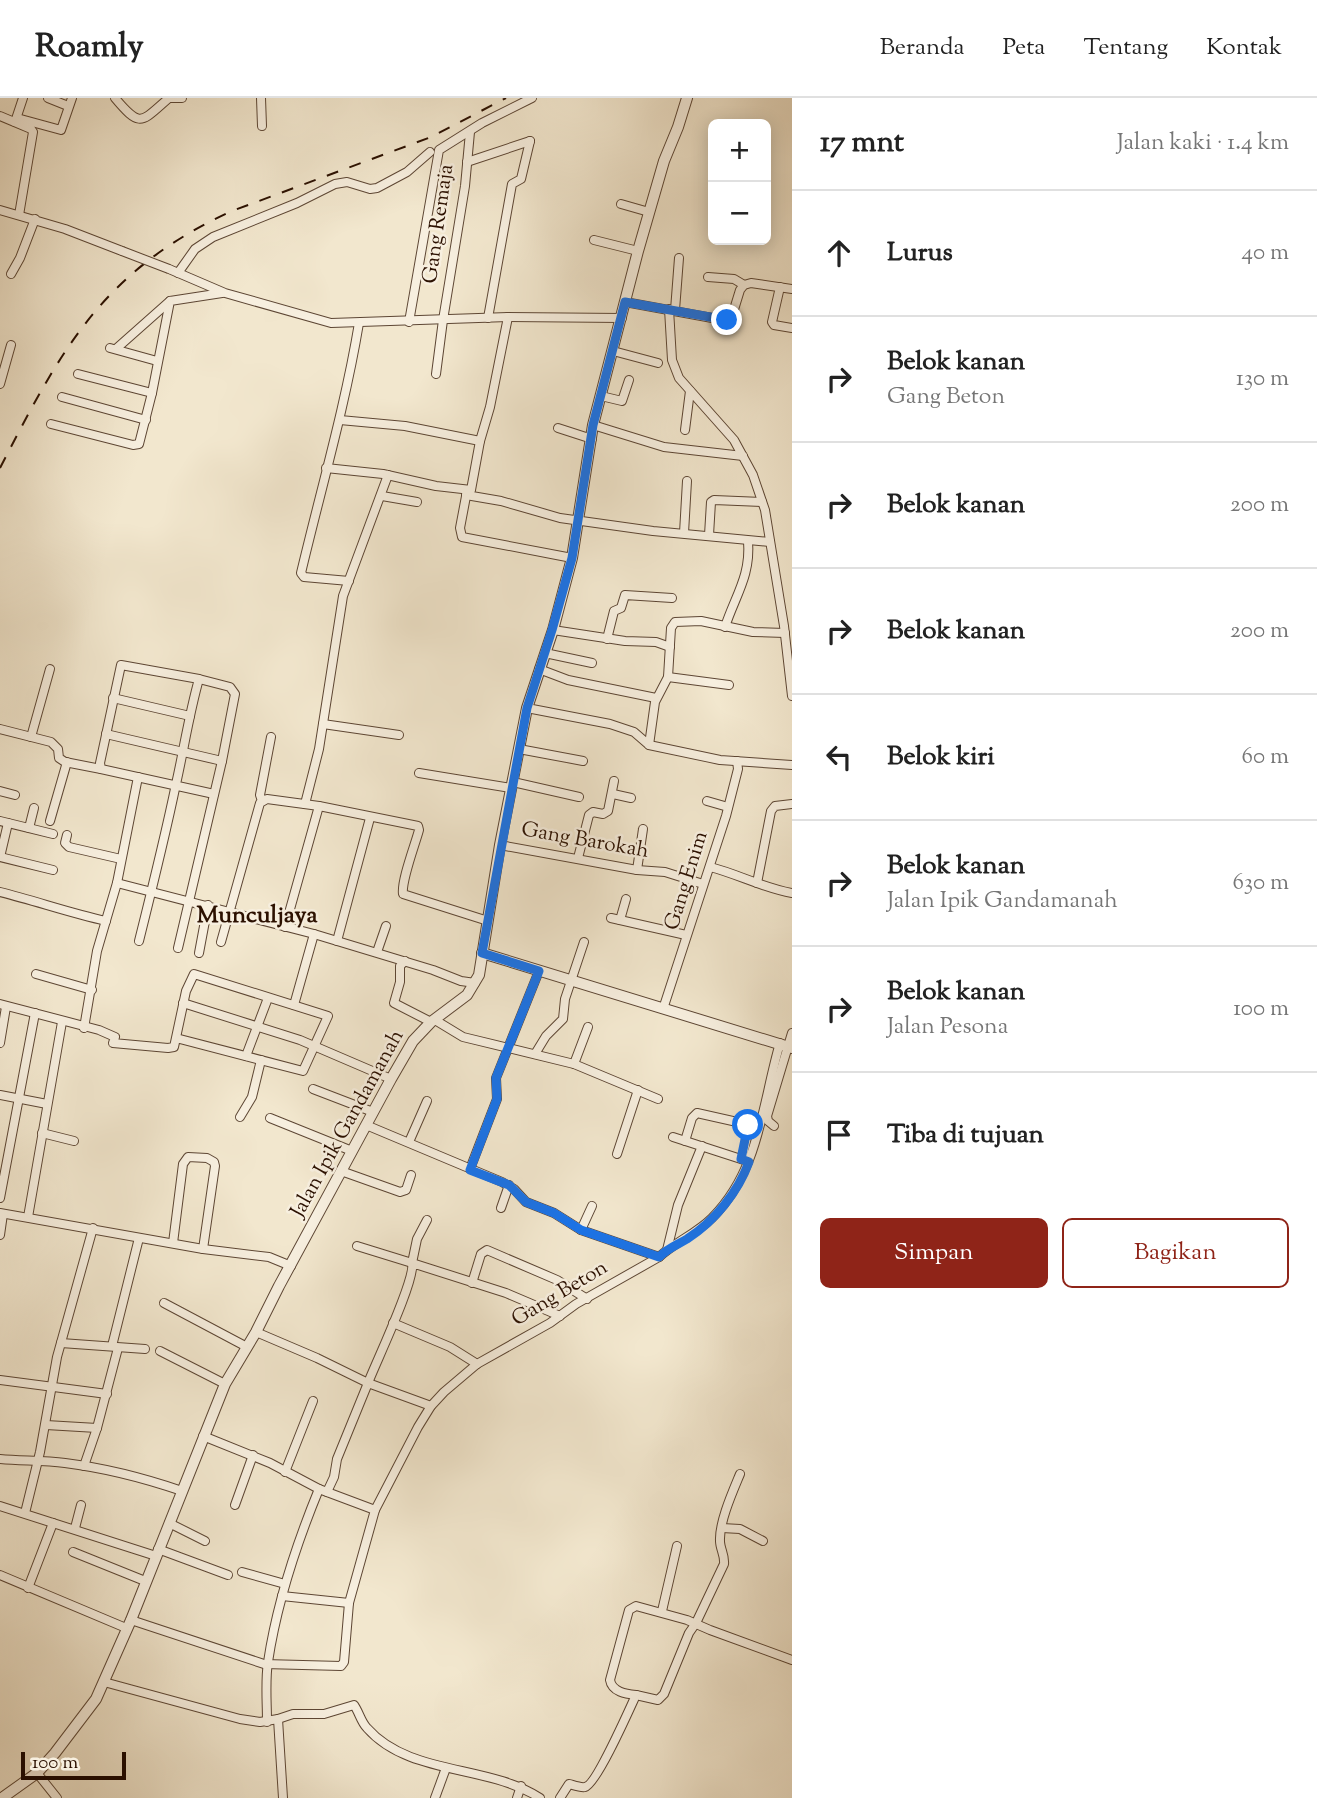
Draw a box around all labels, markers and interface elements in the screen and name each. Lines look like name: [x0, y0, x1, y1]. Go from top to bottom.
text: Roamly: [35, 24, 144, 72]
text: Beranda: [880, 31, 965, 65]
text: Peta: [1003, 31, 1045, 65]
text: Tentang: [1083, 31, 1168, 65]
text: Kontak: [1206, 31, 1282, 65]
map controls: [708, 119, 771, 245]
button: +: [708, 119, 771, 182]
text: 17 mnt: [820, 122, 904, 165]
text: Jalan kaki · 1.4 km: [1117, 127, 1289, 160]
street label: Gang Remaja: [416, 162, 462, 286]
button: −: [708, 182, 771, 245]
icon: ahead: [820, 234, 858, 272]
text: Lurus: [887, 235, 953, 272]
text: 40 m: [1242, 237, 1289, 270]
route end: [711, 304, 742, 335]
text: Belok kanan: [887, 344, 1025, 381]
icon: right: [820, 360, 858, 398]
text: 130 m: [1236, 363, 1289, 396]
text: Gang Beton: [887, 381, 1005, 414]
icon: right: [820, 486, 858, 524]
text: Belok kanan: [887, 487, 1025, 524]
text: 200 m: [1230, 489, 1289, 522]
icon: right: [820, 612, 858, 650]
text: Belok kanan: [887, 613, 1025, 650]
text: 200 m: [1230, 615, 1289, 648]
icon: left: [820, 738, 858, 776]
text: Belok kiri: [887, 739, 995, 776]
text: 60 m: [1241, 741, 1289, 774]
street label: Gang Barokah: [519, 815, 651, 867]
street label: Gang Enim: [658, 828, 716, 934]
text: Belok kanan: [887, 848, 1025, 885]
icon: right: [820, 864, 858, 902]
text: 630 m: [1232, 867, 1289, 900]
text: Jalan Ipik Gandamanah: [887, 885, 1118, 918]
district label: Munculjaya: [196, 899, 318, 933]
text: Belok kanan: [887, 974, 1025, 1011]
icon: right: [820, 990, 858, 1028]
text: 100 m: [1233, 993, 1289, 1026]
text: Jalan Pesona: [887, 1011, 1008, 1044]
street label: Jalan Ipik Gandamanah: [283, 1025, 412, 1224]
route start: [732, 1109, 763, 1140]
icon: arrive: [820, 1116, 858, 1154]
text: Tiba di tujuan: [887, 1117, 1044, 1154]
button: Simpan: [820, 1218, 1048, 1288]
button: Bagikan: [1062, 1218, 1289, 1288]
street label: Gang Beton: [506, 1253, 614, 1335]
scale bar: [21, 1749, 126, 1781]
text: 100 m: [32, 1750, 78, 1777]

